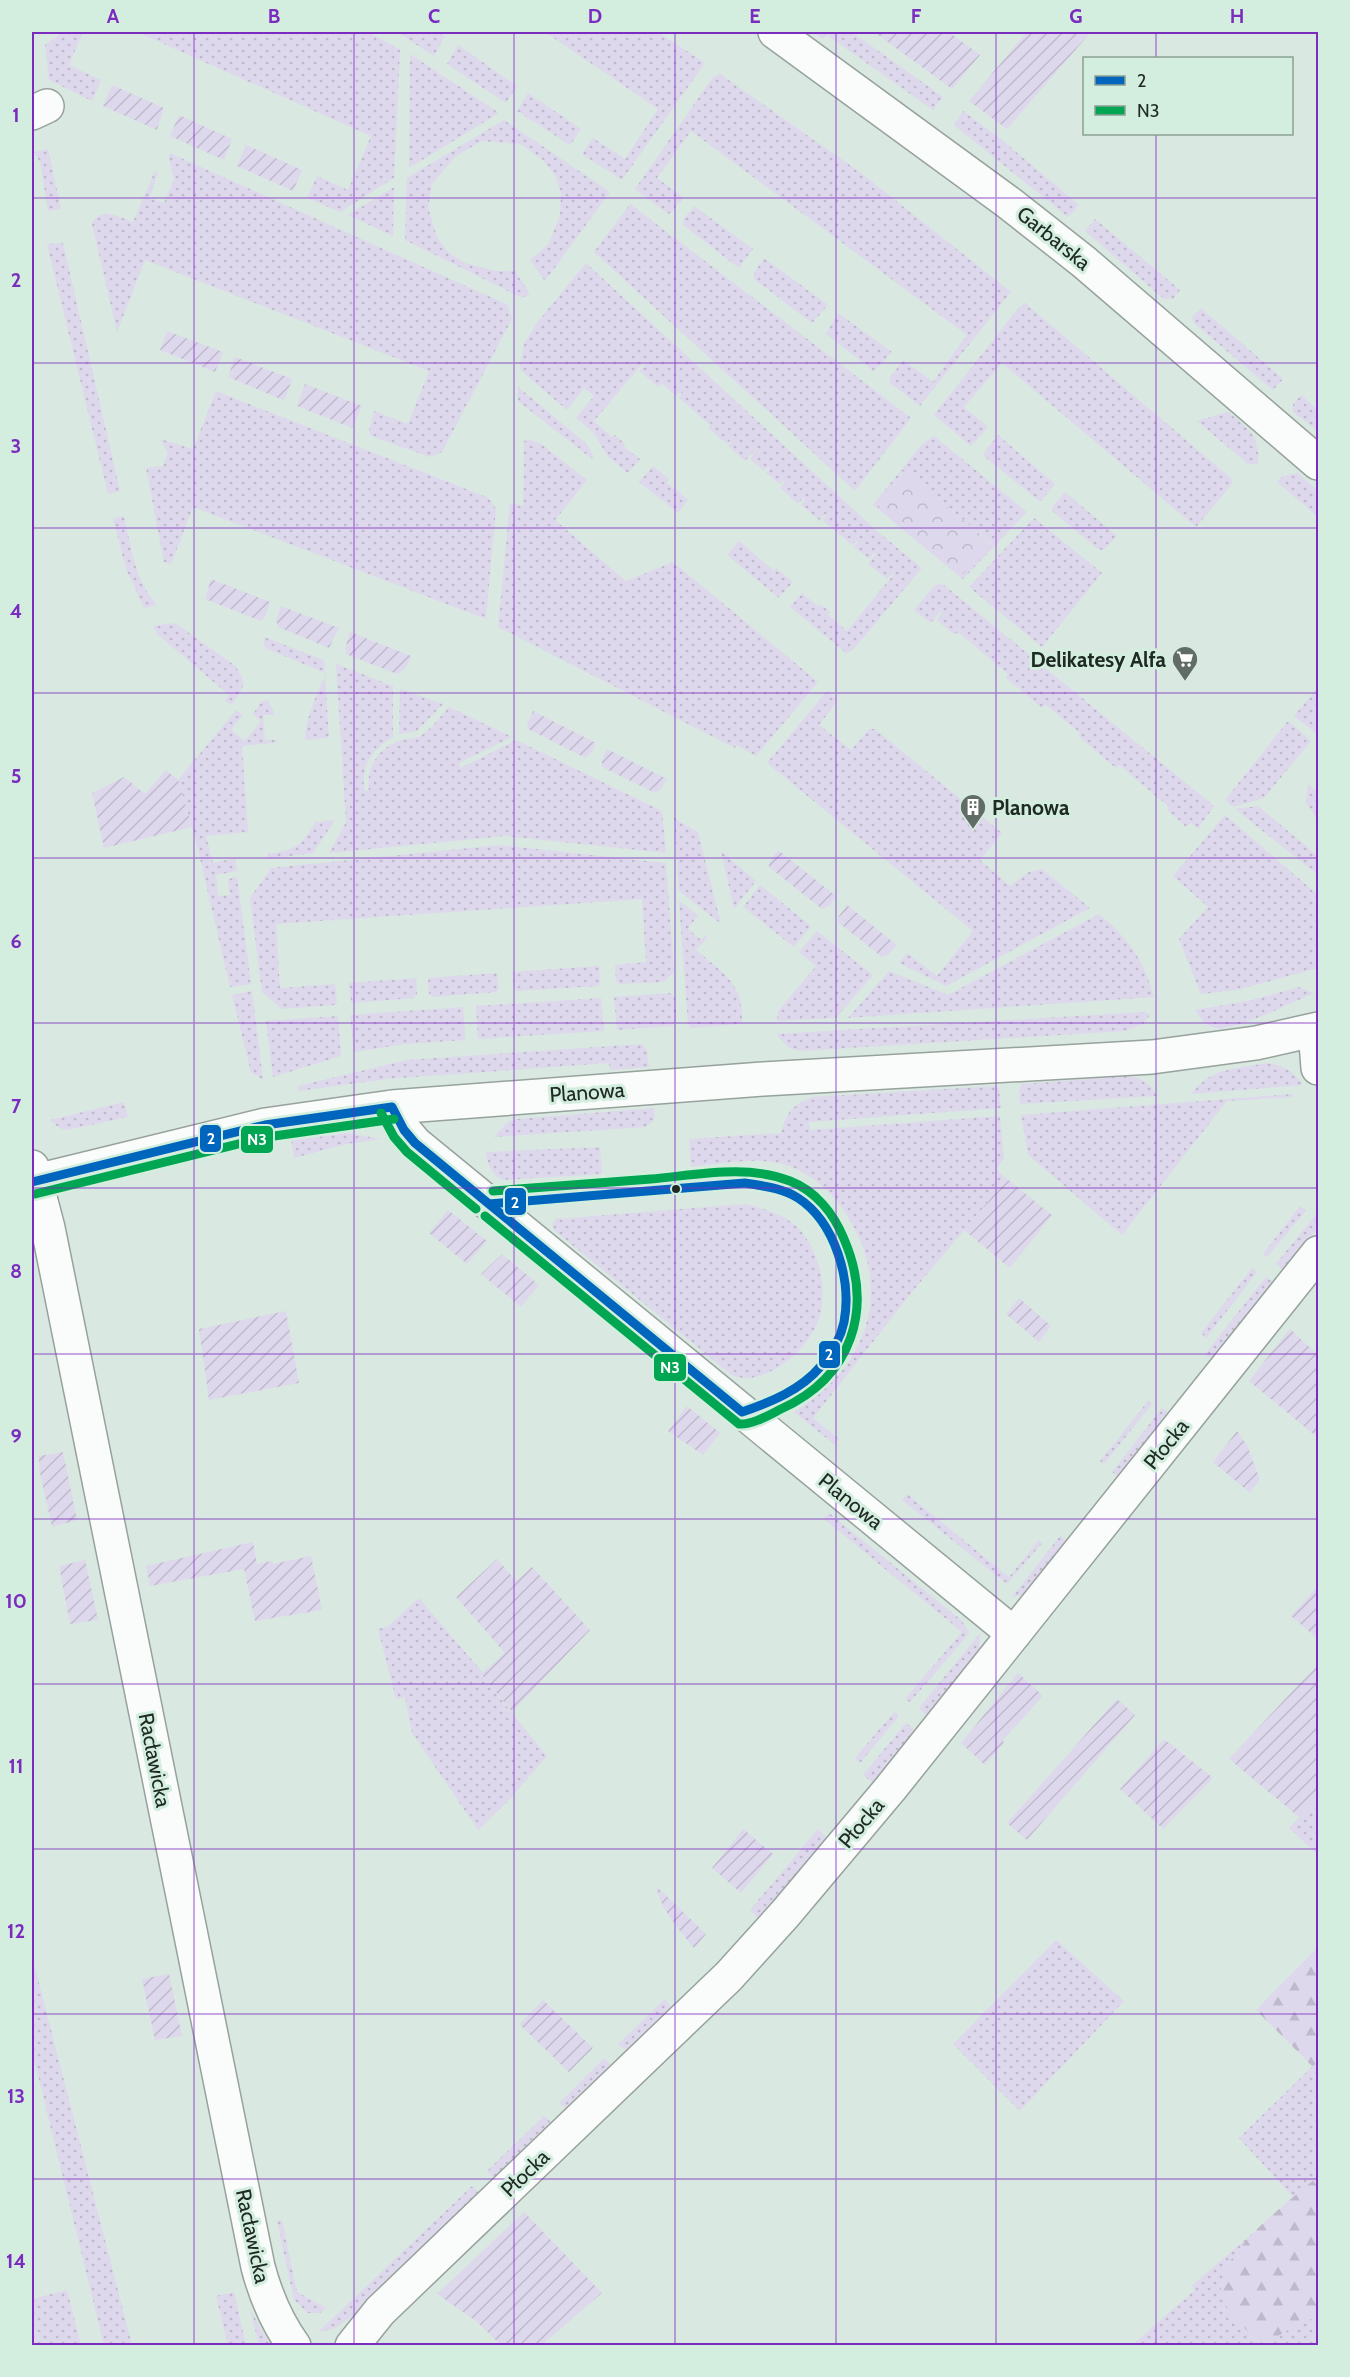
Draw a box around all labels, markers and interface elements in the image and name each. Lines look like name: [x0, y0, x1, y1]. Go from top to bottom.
text: A: [107, 4, 120, 28]
text: B: [268, 4, 280, 28]
text: C: [428, 4, 440, 28]
text: D: [588, 4, 602, 28]
text: E: [749, 4, 761, 28]
text: F: [911, 4, 922, 28]
text: G: [1069, 4, 1083, 28]
text: H: [1230, 4, 1244, 28]
legend: [1083, 57, 1293, 135]
text: 2: [1137, 70, 1146, 92]
text: N3: [1137, 100, 1159, 122]
text: 1: [12, 103, 20, 127]
street label: Garbarska: [1012, 201, 1096, 275]
text: 2: [11, 268, 21, 292]
text: 3: [11, 434, 21, 458]
text: 4: [10, 599, 22, 623]
supermarket icon: Delikatesy Alfa: [1170, 644, 1200, 682]
place label: Delikatesy Alfa: [1030, 647, 1167, 672]
text: 5: [11, 764, 21, 788]
building icon: Planowa: [958, 792, 988, 830]
place label: Planowa: [992, 795, 1070, 820]
text: 6: [10, 929, 22, 953]
street label: Planowa: [549, 1077, 625, 1107]
text: 7: [11, 1094, 22, 1118]
line badge: 2: [199, 1124, 222, 1153]
line badge: N3: [240, 1125, 274, 1154]
text: 2: [207, 1129, 215, 1148]
text: N3: [247, 1130, 267, 1149]
unlabelled marker: [670, 1183, 682, 1195]
line badge: 2: [504, 1187, 527, 1216]
text: 2: [511, 1193, 519, 1212]
text: 8: [10, 1259, 22, 1283]
line badge: 2: [818, 1340, 841, 1369]
text: 2: [825, 1345, 833, 1364]
line badge: N3: [653, 1353, 687, 1382]
text: N3: [660, 1358, 680, 1377]
street label: Płocka: [1138, 1414, 1194, 1474]
text: 9: [10, 1424, 22, 1448]
street label: Planowa: [814, 1468, 888, 1534]
text: 10: [5, 1589, 27, 1613]
street label: Racławicka: [134, 1711, 176, 1809]
text: 11: [9, 1754, 23, 1778]
street label: Płocka: [833, 1793, 889, 1853]
text: 12: [7, 1919, 25, 1943]
text: 13: [7, 2084, 25, 2108]
street label: Płocka: [496, 2144, 554, 2202]
street label: Racławicka: [231, 2187, 275, 2285]
text: 14: [6, 2249, 26, 2273]

